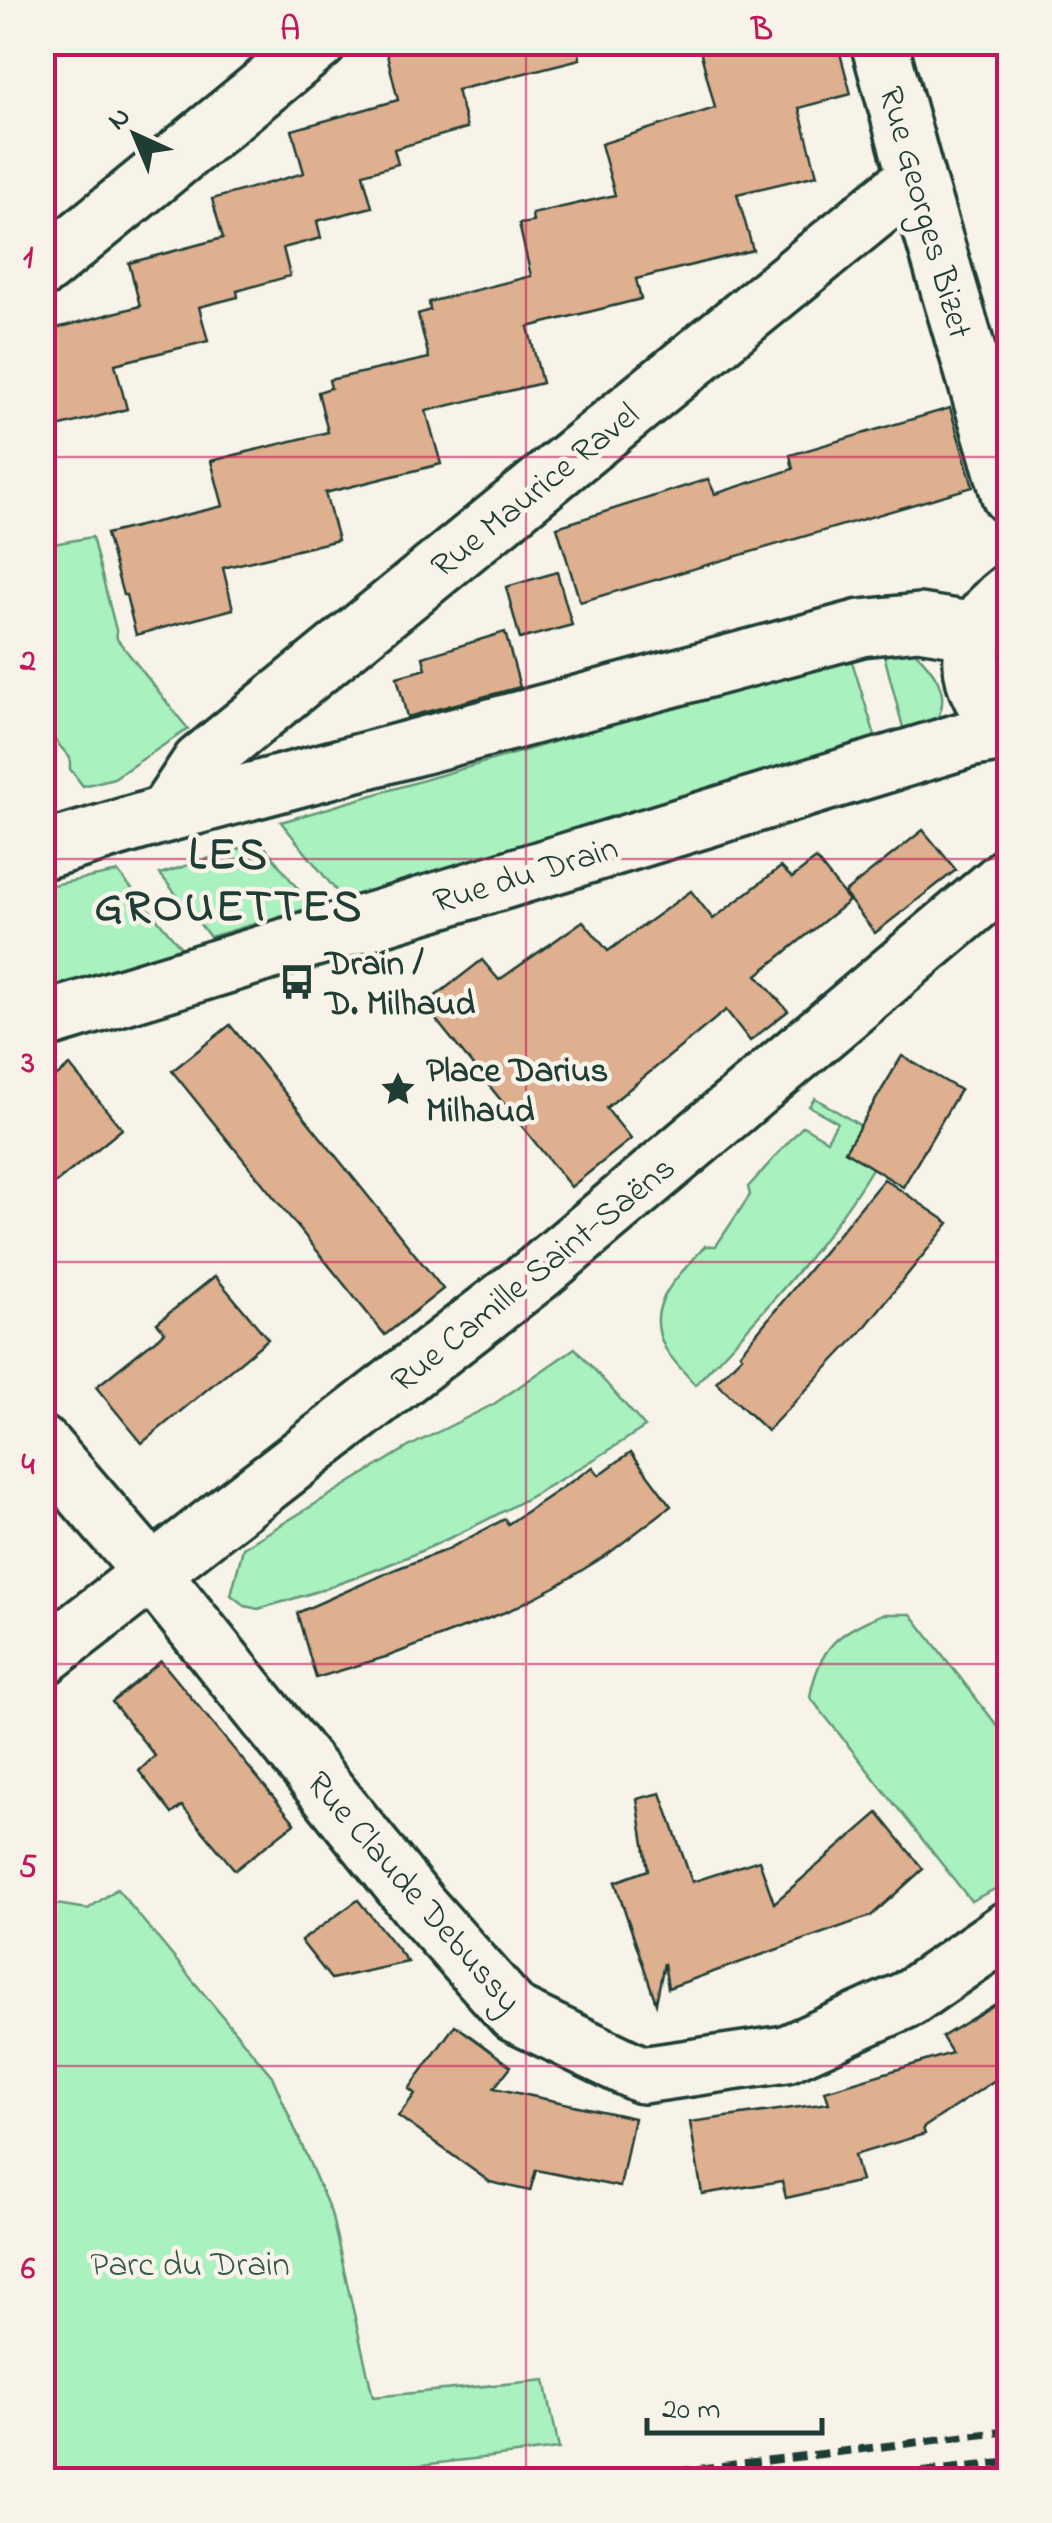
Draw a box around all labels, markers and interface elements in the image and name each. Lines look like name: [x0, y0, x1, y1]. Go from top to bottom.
text: A: [280, 8, 300, 55]
text: B: [749, 8, 773, 55]
street label: Rue Georges Bizet: [863, 81, 984, 345]
north arrow: [85, 85, 185, 185]
text: N: [99, 98, 141, 141]
text: 1: [23, 236, 33, 283]
street label: Rue Maurice Ravel: [421, 392, 651, 592]
text: 2: [19, 639, 36, 686]
district label: LES GROUETTES: [94, 824, 364, 942]
street label: Rue du Drain: [427, 824, 625, 929]
place label: Drain / D. Milhaud: [323, 940, 475, 1031]
bus stop icon: Drain / D. Milhaud: [278, 963, 316, 1001]
text: 3: [20, 1041, 35, 1088]
place label: Place Darius Milhaud: [426, 1047, 608, 1138]
place icon: Place Darius Milhaud: [379, 1070, 417, 1108]
street label: Rue Camille Saint-Saëns: [381, 1145, 688, 1407]
text: 4: [21, 1443, 35, 1490]
street label: Rue Claude Debussy: [293, 1761, 532, 2026]
text: 5: [19, 1845, 37, 1892]
park label: Parc du Drain: [90, 2241, 290, 2292]
text: 6: [21, 2247, 35, 2294]
scale bar: [647, 2373, 822, 2435]
text: 20 m: [662, 2389, 721, 2433]

